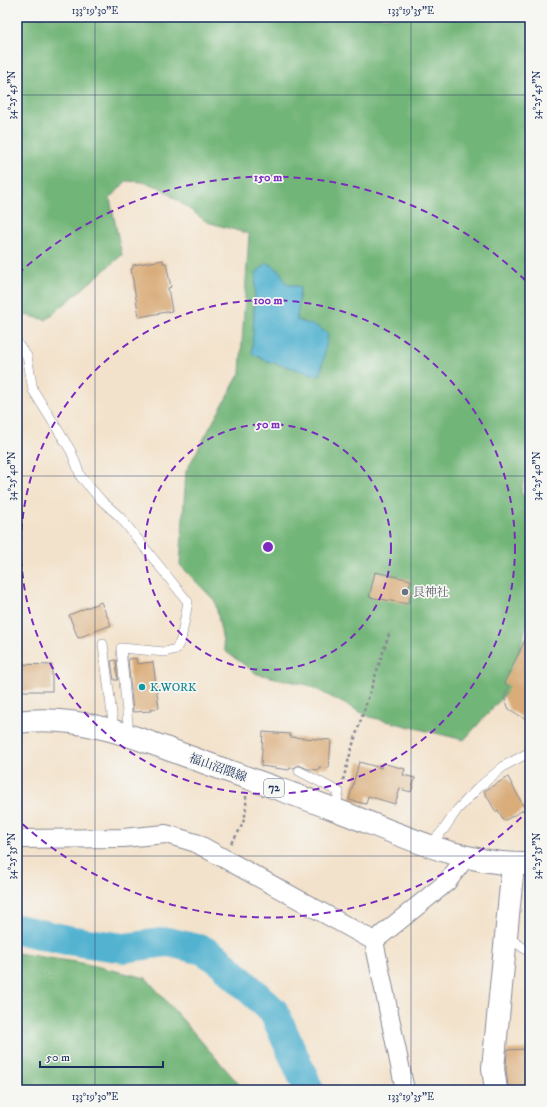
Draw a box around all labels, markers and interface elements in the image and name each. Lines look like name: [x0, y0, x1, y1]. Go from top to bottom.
text: 133°19'30"E: [72, 5, 118, 17]
text: 133°19'35"E: [388, 5, 434, 17]
text: 34°25'45"N: [6, 71, 18, 119]
text: 34°25'45"N: [531, 71, 543, 119]
text: 150 m: [254, 170, 282, 185]
text: 100 m: [254, 293, 282, 308]
text: 50 m: [255, 417, 280, 432]
text: 34°25'40"N: [6, 451, 18, 501]
text: 34°25'40"N: [531, 451, 543, 501]
centre of rings: [261, 540, 275, 554]
place label: 艮神社: [413, 585, 449, 600]
marker: 艮神社: [400, 587, 410, 597]
place label: K.WORK: [150, 680, 197, 695]
marker: K.WORK: [137, 682, 147, 692]
street label: 福山沼隈線: [187, 751, 249, 785]
road number: 72: [264, 779, 284, 797]
text: 34°25'35"N: [6, 833, 18, 879]
text: 34°25'35"N: [531, 833, 543, 879]
scale bar: [40, 1043, 163, 1069]
text: 50 m: [46, 1050, 70, 1065]
text: 133°19'30"E: [72, 1091, 118, 1103]
text: 133°19'35"E: [388, 1091, 434, 1103]

